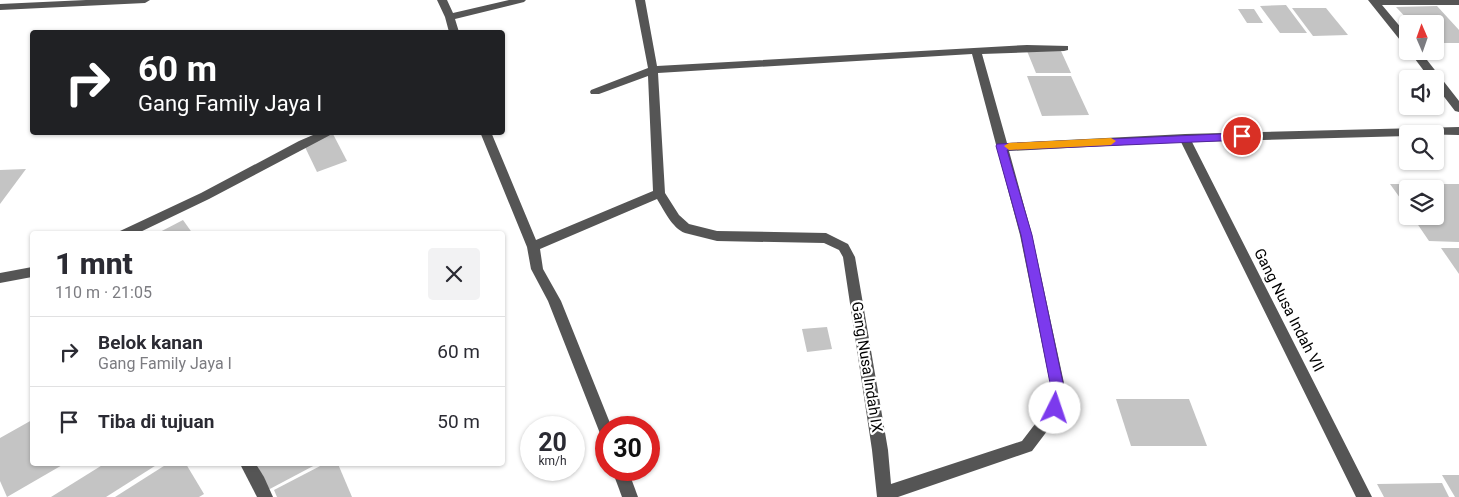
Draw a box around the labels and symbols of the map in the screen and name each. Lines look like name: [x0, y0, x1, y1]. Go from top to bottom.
north arrow: [1399, 15, 1444, 60]
pin: [1221, 115, 1263, 157]
street label: Gang Nusa Indah VII: [1250, 245, 1328, 375]
street label: Gang Nusa Indah IX: [848, 300, 886, 434]
position arrow: [1028, 381, 1080, 433]
speed limit sign: 30: [595, 416, 660, 481]

